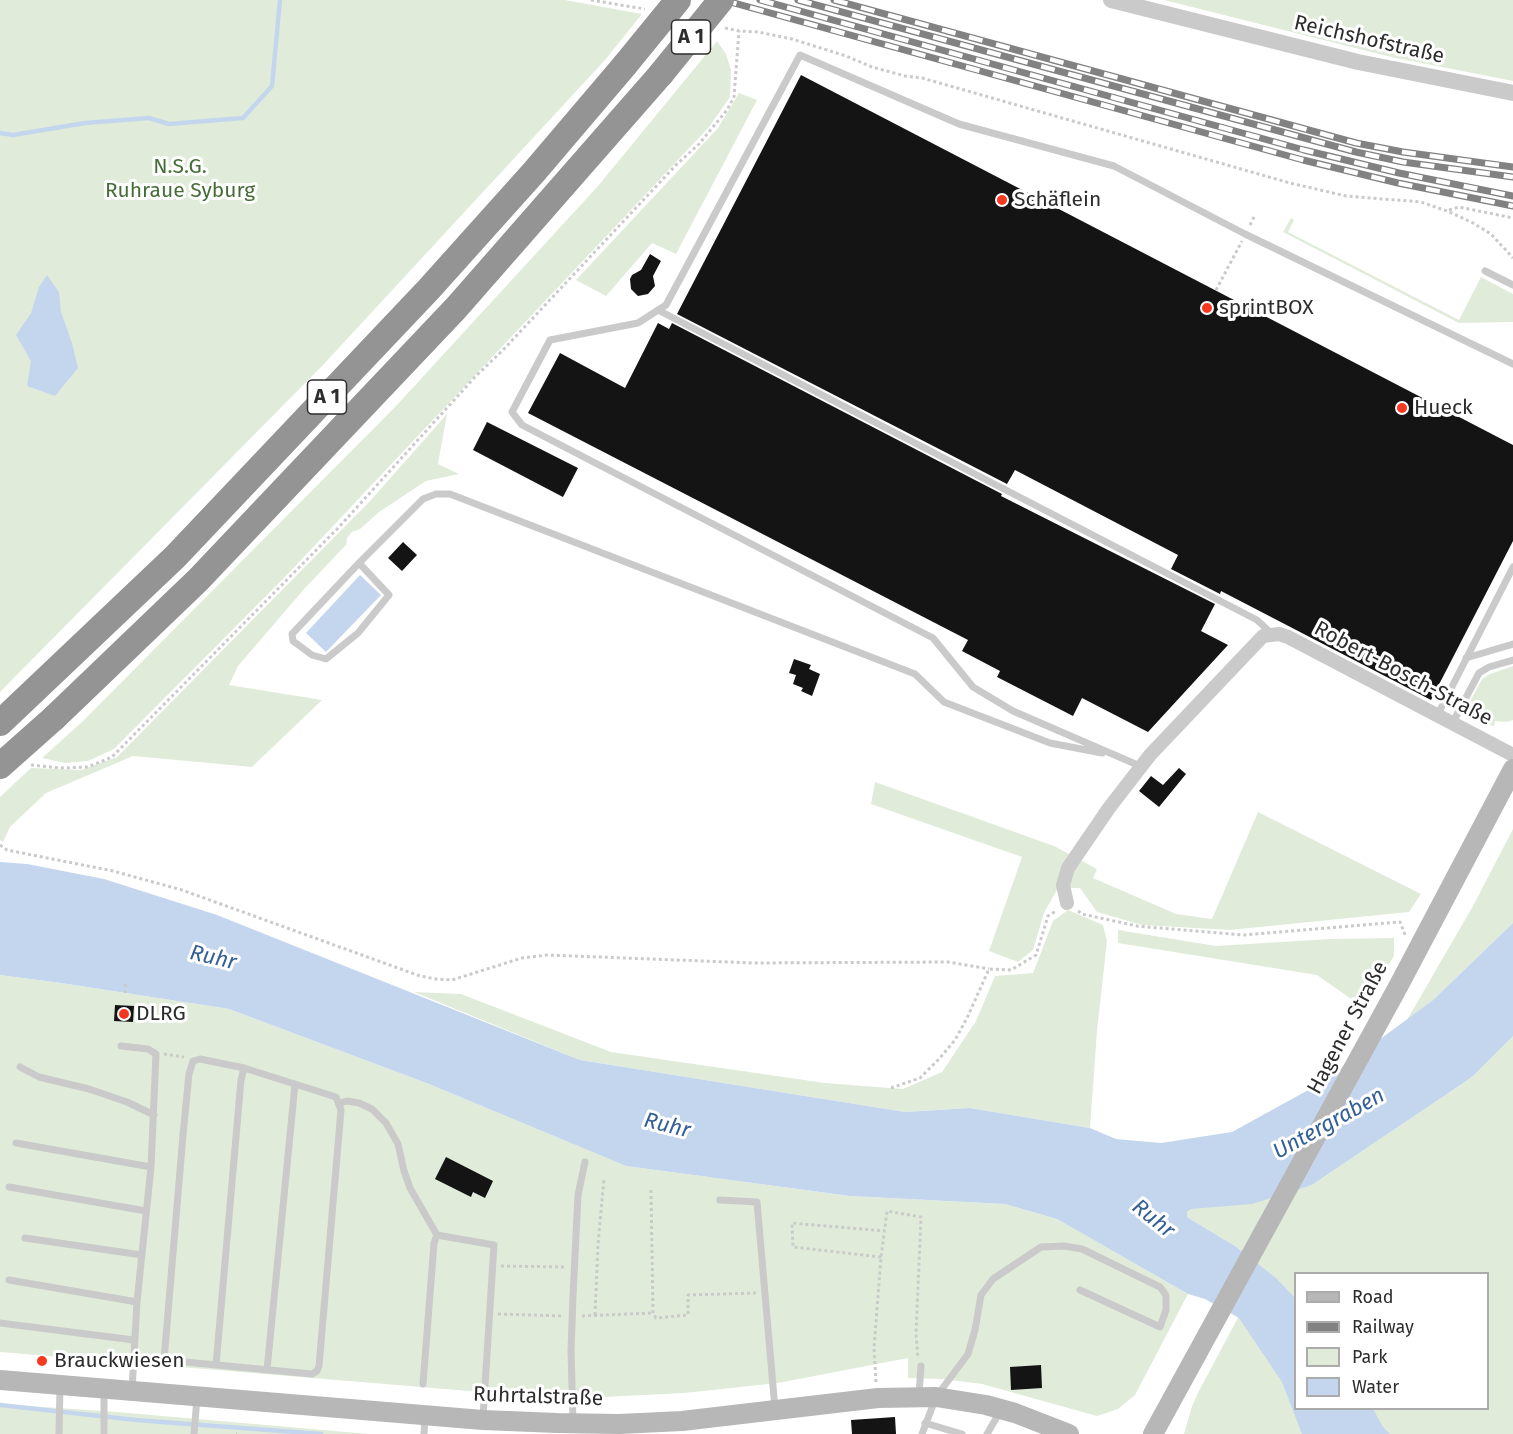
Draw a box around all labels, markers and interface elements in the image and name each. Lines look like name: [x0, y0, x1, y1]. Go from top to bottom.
street label: Reichshofstraße: [1291, 10, 1447, 70]
road number: A 1: [672, 20, 710, 54]
park label: N.S.G. Ruhraue Syburg: [105, 154, 255, 204]
place label: Schäflein: [1014, 187, 1101, 213]
marker: Schäflein: [995, 193, 1009, 207]
place label: sprintBOX: [1219, 295, 1314, 321]
marker: sprintBOX: [1200, 301, 1214, 315]
road number: A 1: [308, 380, 346, 414]
place label: Hueck: [1414, 395, 1473, 421]
marker: Hueck: [1395, 401, 1409, 415]
street label: Robert-Bosch-Straße: [1309, 616, 1497, 732]
water label: Ruhr: [187, 940, 239, 976]
street label: Hagener Straße: [1302, 957, 1394, 1099]
place label: DLRG: [136, 1001, 186, 1027]
marker: DLRG: [117, 1007, 131, 1021]
water label: Untergraben: [1269, 1083, 1389, 1165]
water label: Ruhr: [641, 1108, 693, 1144]
water label: Ruhr: [1126, 1194, 1180, 1244]
legend: [1294, 1272, 1489, 1410]
text: Road: [1352, 1286, 1394, 1308]
text: Railway: [1352, 1316, 1414, 1338]
text: Park: [1352, 1346, 1387, 1368]
place label: Brauckwiesen: [54, 1348, 185, 1374]
marker: Brauckwiesen: [35, 1354, 49, 1368]
text: Water: [1352, 1376, 1399, 1398]
street label: Ruhrtalstraße: [472, 1382, 604, 1412]

